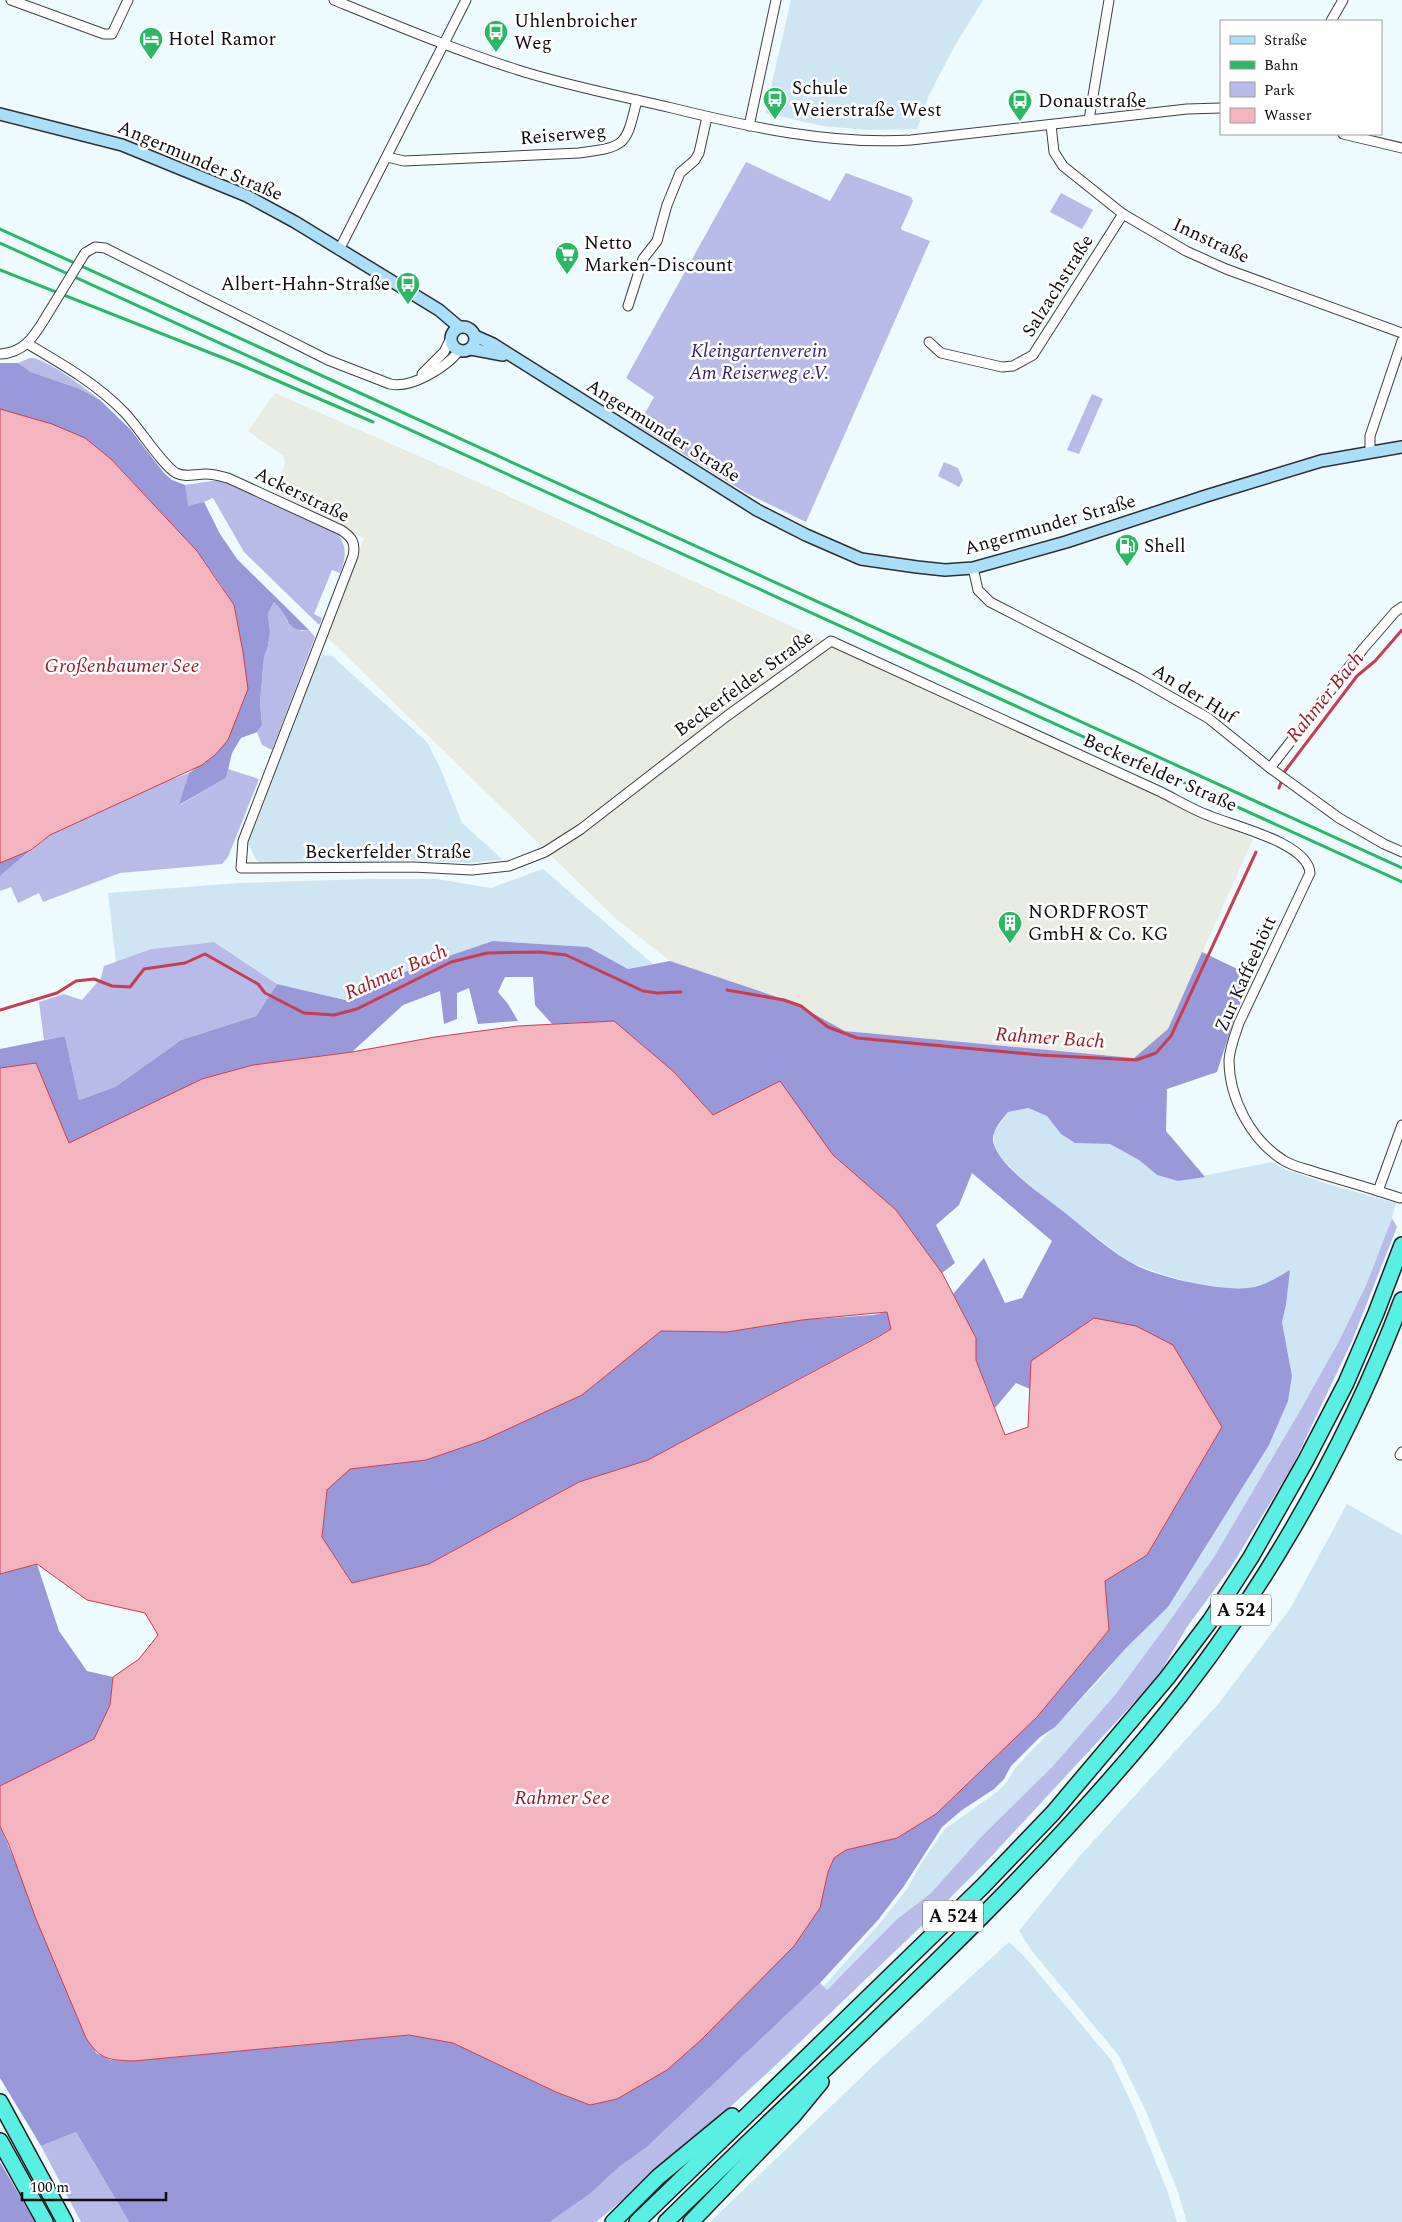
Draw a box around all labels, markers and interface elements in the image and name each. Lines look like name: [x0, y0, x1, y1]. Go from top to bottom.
place label: Uhlenbroicher Weg: [514, 7, 638, 58]
bus stop icon: Uhlenbroicher Weg: [483, 19, 509, 53]
legend: [1220, 20, 1382, 135]
place label: Hotel Ramor: [168, 25, 277, 54]
hotel icon: Hotel Ramor: [138, 26, 164, 60]
text: Straße: [1264, 29, 1307, 52]
text: Bahn: [1264, 54, 1299, 77]
place label: Schule Weierstraße West: [792, 74, 942, 125]
text: Park: [1264, 79, 1295, 102]
bus stop icon: Schule Weierstraße West: [762, 86, 788, 120]
place label: Donaustraße: [1038, 87, 1147, 116]
bus stop icon: Donaustraße: [1007, 88, 1033, 122]
text: Wasser: [1264, 104, 1312, 127]
street label: Angermunder Straße: [113, 113, 287, 209]
street label: Reiserweg: [519, 117, 607, 153]
street label: Innstraße: [1168, 211, 1254, 271]
place label: Netto Marken-Discount: [584, 229, 734, 280]
street label: Salzachstraße: [1015, 229, 1101, 343]
supermarket icon: Netto Marken-Discount: [554, 241, 580, 275]
place label: Albert-Hahn-Straße: [221, 270, 390, 299]
bus stop icon: Albert-Hahn-Straße: [395, 271, 421, 305]
park label: Kleingartenverein Am Reiserweg e.V.: [688, 337, 829, 388]
street label: Angermunder Straße: [580, 372, 746, 490]
street label: Ackerstraße: [250, 459, 354, 531]
street label: Angermunder Straße: [961, 487, 1139, 563]
place label: Shell: [1144, 532, 1186, 561]
fuel station icon: Shell: [1114, 533, 1140, 567]
street label: Beckerfelder Straße: [668, 623, 820, 745]
water label: Rahmer Bach: [1279, 645, 1371, 749]
water label: Großenbaumer See: [45, 651, 200, 681]
street label: An der Huf: [1146, 657, 1243, 732]
street label: Beckerfelder Straße: [1078, 726, 1242, 820]
street label: Beckerfelder Straße: [305, 838, 471, 867]
place label: NORDFROST GmbH & Co. KG: [1028, 898, 1168, 949]
building icon: NORDFROST GmbH & Co. KG: [997, 910, 1023, 944]
street label: Zur Kaffeehött: [1208, 911, 1285, 1036]
water label: Rahmer Bach: [340, 936, 452, 1008]
water label: Rahmer Bach: [994, 1019, 1106, 1057]
road number: A 524: [1211, 1594, 1271, 1626]
water label: Rahmer See: [514, 1783, 610, 1813]
road number: A 524: [923, 1900, 983, 1932]
scale bar: [22, 2170, 166, 2202]
text: 100 m: [30, 2176, 69, 2199]

